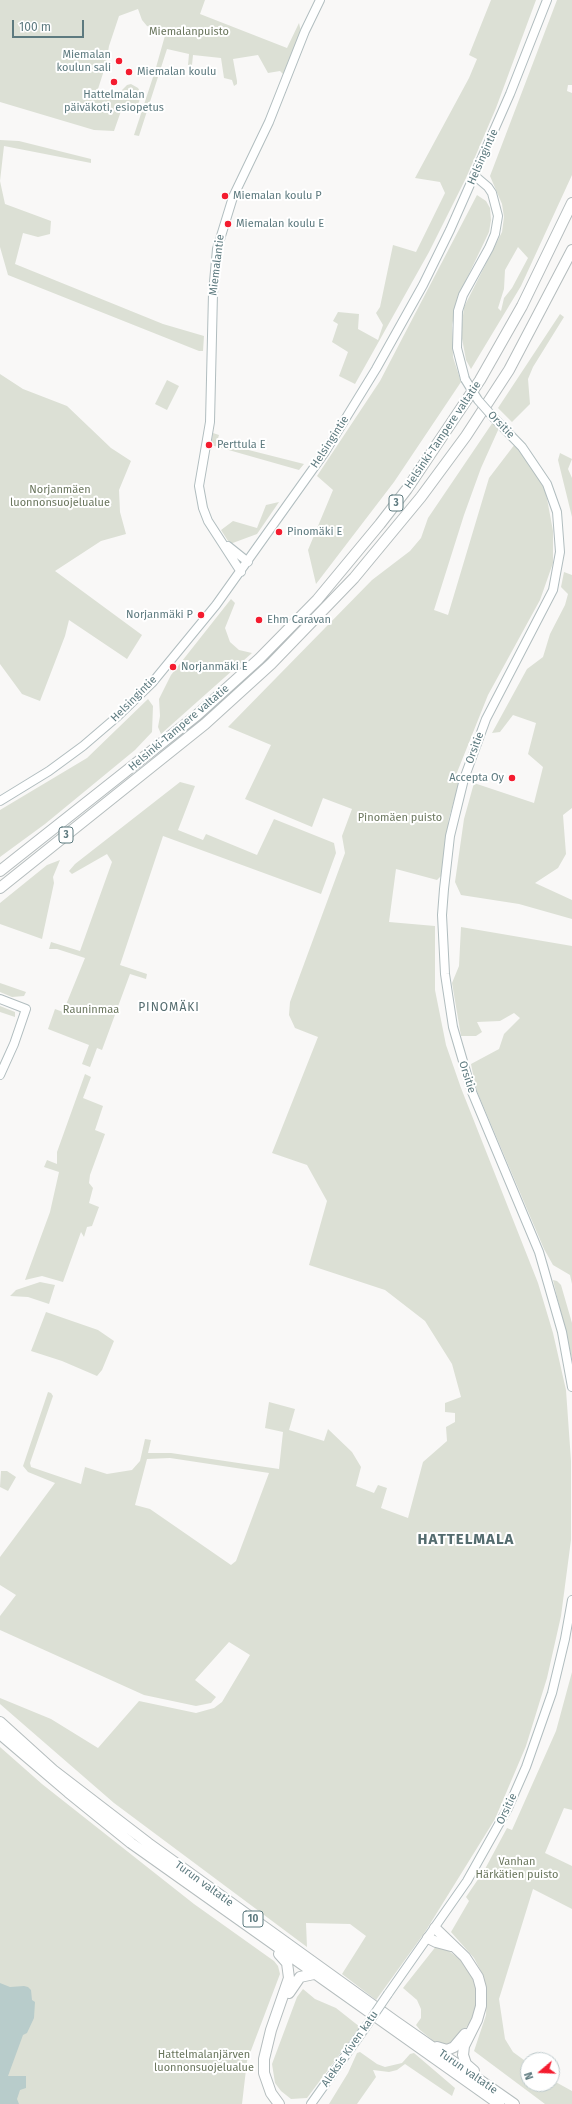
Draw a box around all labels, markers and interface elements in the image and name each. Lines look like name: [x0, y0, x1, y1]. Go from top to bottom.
scale bar: [14, 12, 86, 38]
text: 100 m: [19, 20, 51, 34]
park label: Miemalanpuisto: [149, 25, 229, 39]
place label: Miemalan koulun sali: [56, 48, 111, 74]
marker: Miemalan koulun sali: [114, 56, 124, 66]
place label: Miemalan koulu: [137, 65, 216, 79]
marker: Miemalan koulu: [124, 67, 134, 77]
marker: Hattelmalan päiväkoti, esiopetus: [109, 77, 119, 87]
place label: Hattelmalan päiväkoti, esiopetus: [64, 88, 164, 114]
street label: Helsingintie: [465, 127, 501, 187]
place label: Miemalan koulu P: [233, 189, 322, 203]
marker: Miemalan koulu P: [220, 191, 230, 201]
place label: Miemalan koulu E: [236, 217, 324, 231]
marker: Miemalan koulu E: [223, 219, 233, 229]
street label: Miemalantie: [207, 234, 227, 296]
street label: Helsinki-Tampere valtatie: [402, 379, 484, 491]
street label: Orsitie: [485, 409, 517, 441]
street label: Helsingintie: [308, 413, 352, 471]
place label: Perttula E: [217, 438, 266, 452]
marker: Perttula E: [204, 440, 214, 450]
park label: Norjanmäen luonnonsuojelualue: [10, 483, 110, 509]
road number: 3: [389, 495, 403, 511]
place label: Pinomäki E: [287, 525, 342, 539]
marker: Pinomäki E: [274, 527, 284, 537]
place label: Norjanmäki P: [126, 608, 193, 622]
marker: Norjanmäki P: [196, 610, 206, 620]
place label: Ehm Caravan: [267, 613, 331, 627]
marker: Ehm Caravan: [254, 615, 264, 625]
place label: Norjanmäki E: [181, 660, 248, 674]
marker: Norjanmäki E: [168, 662, 178, 672]
street label: Helsingintie: [108, 673, 160, 725]
street label: Helsinki-Tampere valtatie: [126, 682, 232, 774]
street label: Orsitie: [463, 730, 487, 766]
place label: Accepta Oy: [449, 771, 504, 785]
marker: Accepta Oy: [507, 773, 517, 783]
park label: Pinomäen puisto: [358, 811, 442, 825]
road number: 3: [59, 827, 73, 843]
district label: PINOMÄKI: [138, 1001, 200, 1015]
park label: Rauninmaa: [63, 1003, 119, 1017]
street label: Orsitie: [456, 1059, 478, 1095]
district label: HATTELMALA: [418, 1531, 514, 1549]
street label: Orsitie: [494, 1791, 520, 1827]
park label: Vanhan Härkätien puisto: [476, 1855, 558, 1881]
street label: Turun valtatie: [172, 1858, 236, 1910]
road number: 10: [243, 1911, 263, 1927]
street label: Aleksis Kiven katu: [319, 2009, 381, 2089]
street label: Turun valtatie: [436, 2047, 500, 2097]
park label: Hattelmalanjärven luonnonsuojelualue: [154, 2048, 254, 2074]
north arrow: [520, 2052, 560, 2092]
text: N: [522, 2070, 536, 2081]

